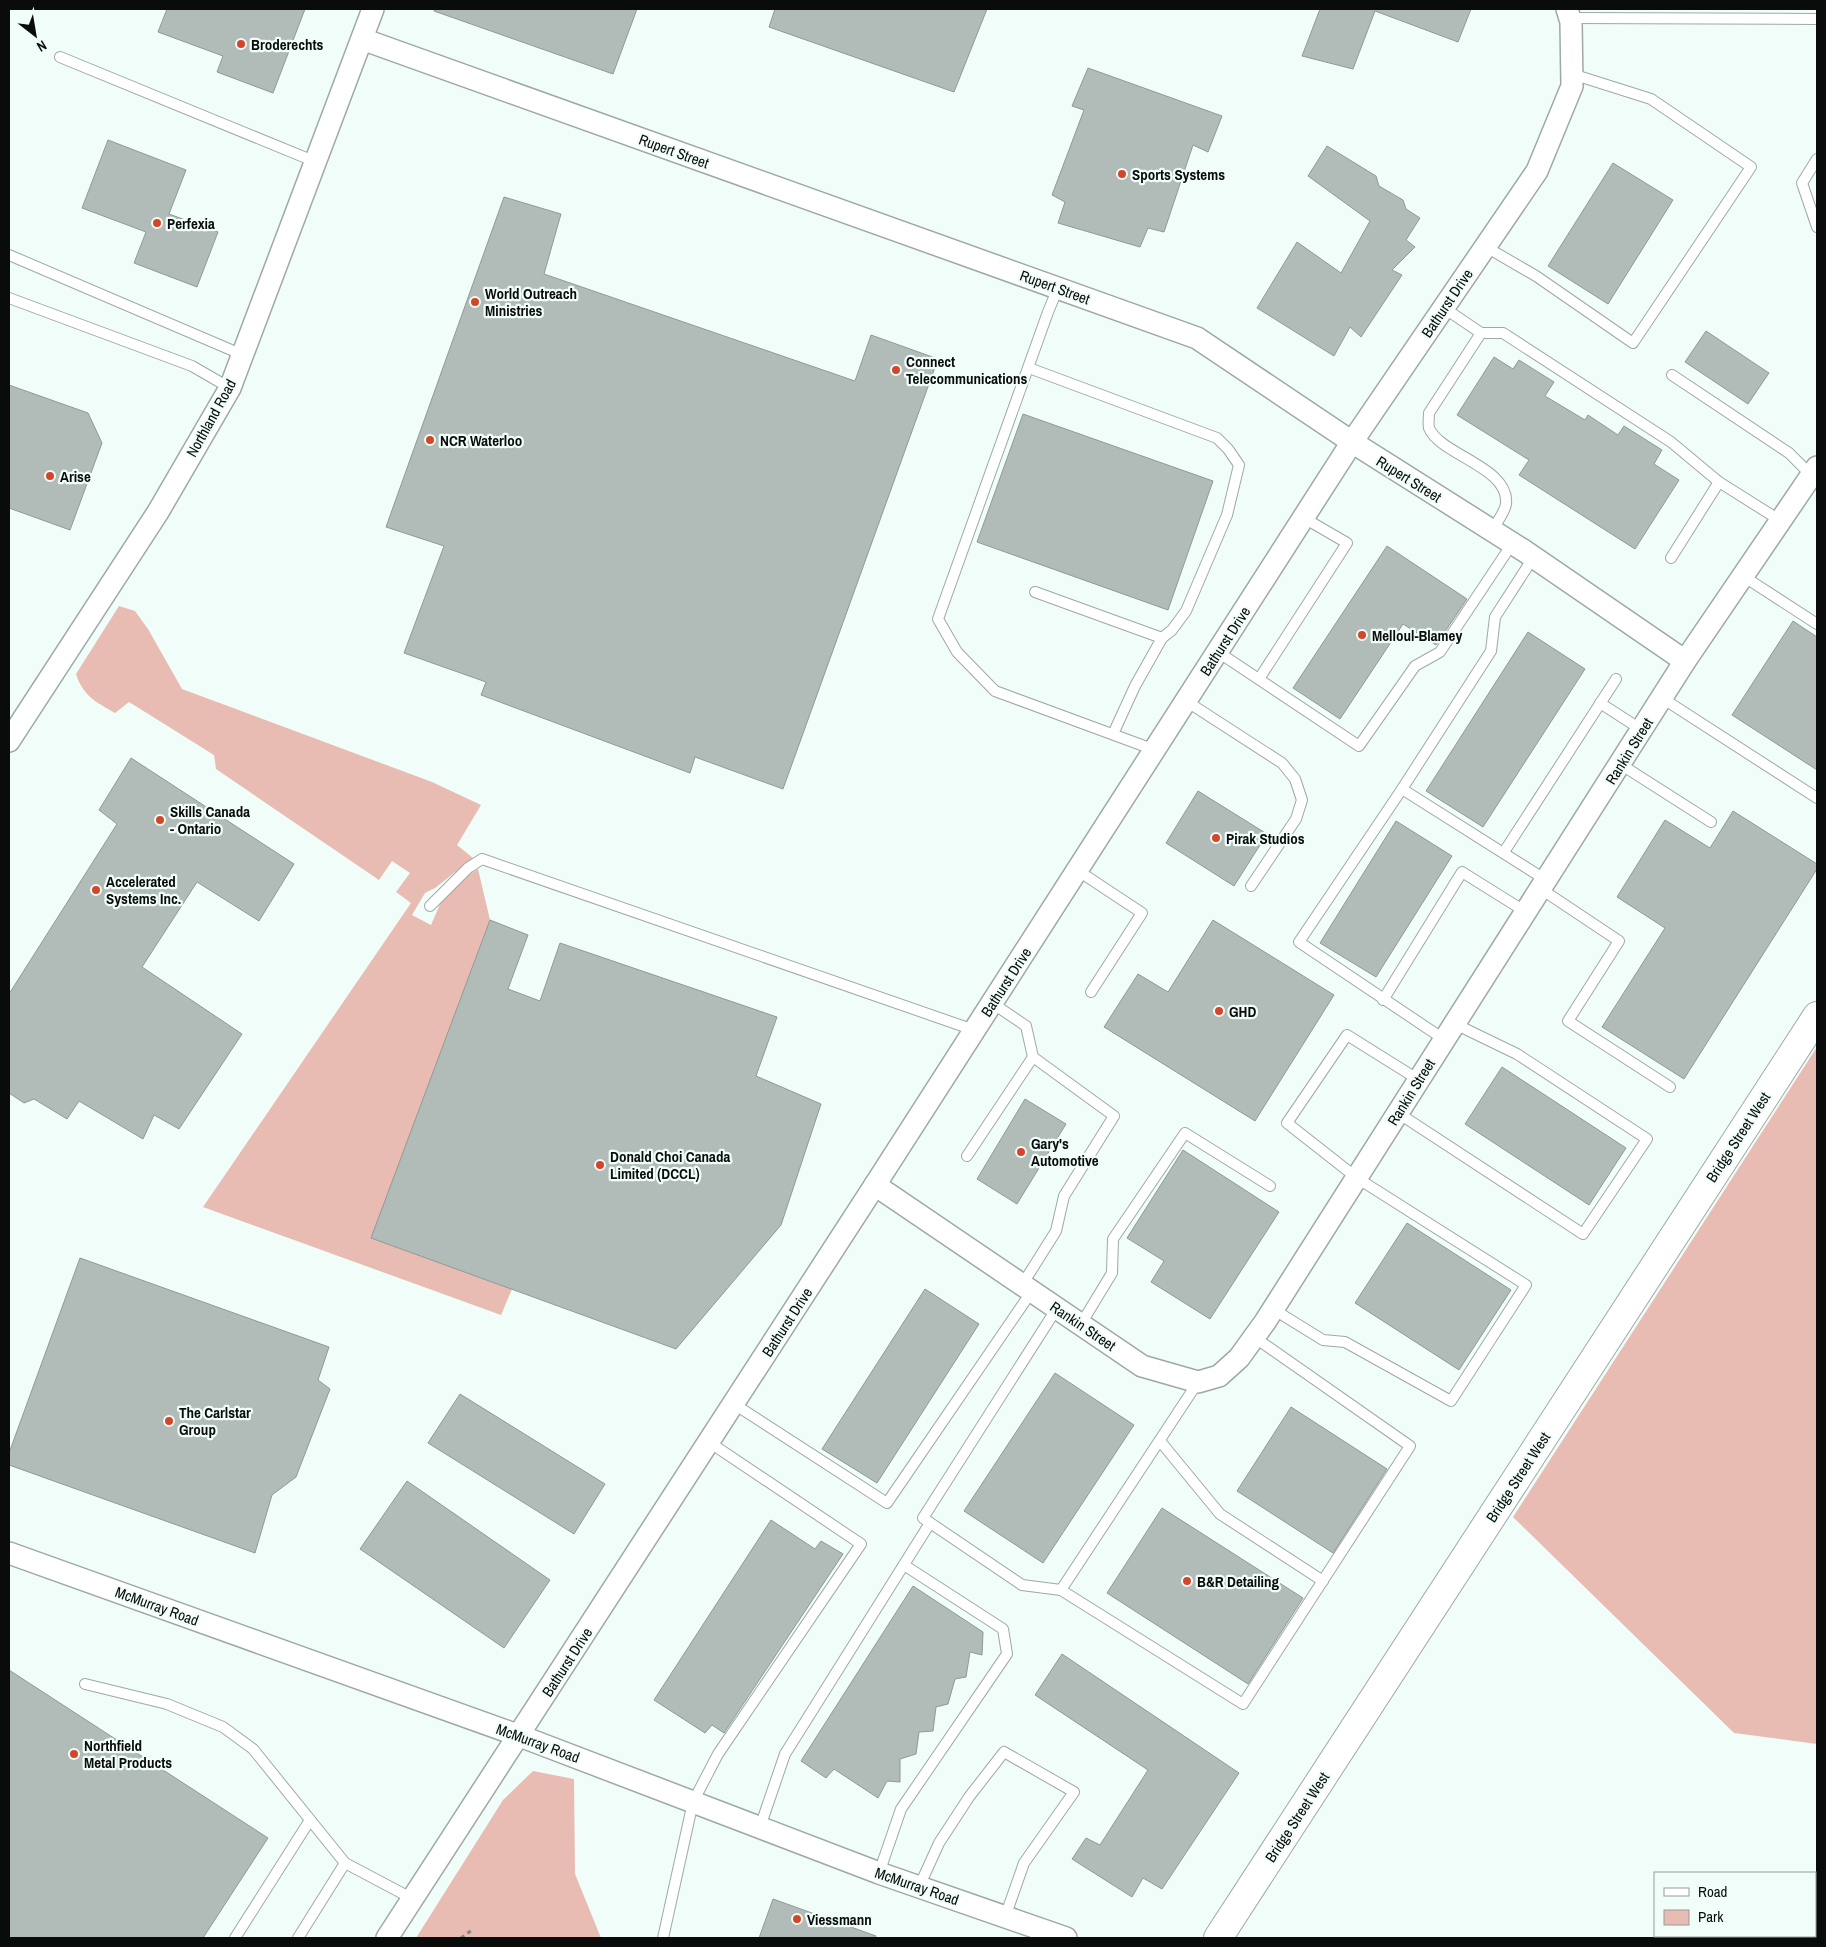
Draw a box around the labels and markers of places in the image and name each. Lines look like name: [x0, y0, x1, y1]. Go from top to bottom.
place label: Broderechts: [251, 34, 324, 55]
marker: Broderechts: [235, 38, 247, 50]
place label: Sports Systems: [1132, 164, 1225, 185]
marker: Sports Systems: [1116, 168, 1128, 180]
place label: Perfexia: [167, 213, 215, 234]
marker: Perfexia: [151, 217, 163, 229]
place label: World Outreach Ministries: [485, 283, 577, 321]
marker: World Outreach Ministries: [469, 296, 481, 308]
place label: Connect Telecommunications: [906, 351, 1028, 389]
marker: Connect Telecommunications: [890, 364, 902, 376]
place label: NCR Waterloo: [440, 430, 522, 451]
marker: NCR Waterloo: [424, 434, 436, 446]
place label: Arise: [60, 466, 91, 487]
marker: Arise: [44, 470, 56, 482]
place label: Melloul-Blamey: [1372, 625, 1462, 646]
marker: Melloul-Blamey: [1356, 629, 1368, 641]
place label: Skills Canada - Ontario: [170, 801, 250, 839]
marker: Skills Canada - Ontario: [154, 814, 166, 826]
place label: Pirak Studios: [1226, 828, 1305, 849]
marker: Pirak Studios: [1210, 832, 1222, 844]
place label: Accelerated Systems Inc.: [106, 871, 181, 909]
marker: Accelerated Systems Inc.: [90, 884, 102, 896]
place label: GHD: [1229, 1001, 1256, 1022]
marker: GHD: [1213, 1005, 1225, 1017]
place label: Gary's Automotive: [1031, 1133, 1099, 1171]
place label: Donald Choi Canada Limited (DCCL): [610, 1146, 730, 1184]
marker: Gary's Automotive: [1015, 1146, 1027, 1158]
marker: Donald Choi Canada Limited (DCCL): [594, 1159, 606, 1171]
place label: The Carlstar Group: [179, 1402, 251, 1440]
marker: The Carlstar Group: [163, 1415, 175, 1427]
place label: B&R Detailing: [1197, 1571, 1279, 1592]
marker: B&R Detailing: [1181, 1575, 1193, 1587]
place label: Northfield Metal Products: [84, 1735, 172, 1773]
marker: Northfield Metal Products: [68, 1748, 80, 1760]
place label: Viessmann: [807, 1909, 872, 1930]
marker: Viessmann: [791, 1913, 803, 1925]

